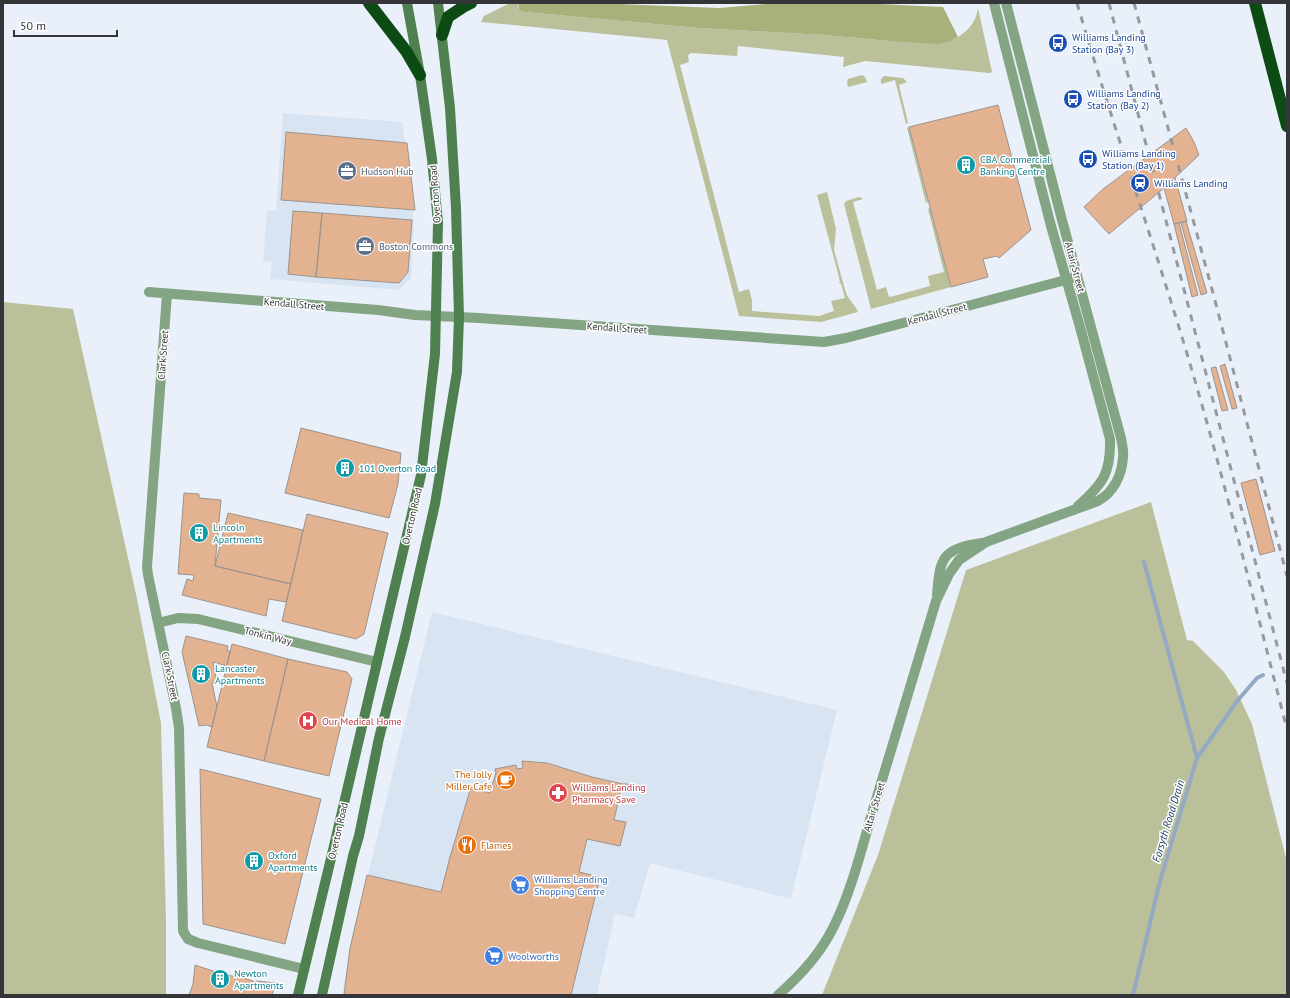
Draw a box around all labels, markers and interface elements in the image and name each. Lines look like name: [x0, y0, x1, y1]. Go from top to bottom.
scale bar: [14, 12, 117, 38]
text: 50 m: [20, 18, 46, 33]
place label: Williams Landing Station (Bay 3): [1072, 31, 1146, 56]
bus stop icon: Williams Landing Station (Bay 3): [1047, 32, 1069, 54]
place label: Williams Landing Station (Bay 2): [1087, 87, 1161, 112]
bus stop icon: Williams Landing Station (Bay 2): [1062, 88, 1084, 110]
place label: Williams Landing Station (Bay 1): [1102, 147, 1176, 172]
bus stop icon: Williams Landing Station (Bay 1): [1077, 148, 1099, 170]
place label: CBA Commercial Banking Centre: [980, 153, 1050, 178]
building icon: CBA Commercial Banking Centre: [955, 154, 977, 176]
office icon: Hudson Hub: [336, 160, 358, 182]
place label: Hudson Hub: [361, 165, 414, 178]
street label: Overton Road: [426, 165, 444, 223]
station icon: Williams Landing: [1129, 172, 1151, 194]
place label: Williams Landing: [1154, 177, 1228, 190]
office icon: Boston Commons: [354, 235, 376, 257]
place label: Boston Commons: [379, 240, 453, 253]
street label: Altair Street: [1062, 240, 1088, 294]
street label: Kendall Street: [263, 295, 325, 313]
street label: Kendall Street: [906, 300, 969, 328]
street label: Kendall Street: [586, 319, 648, 337]
street label: Clark Street: [155, 329, 171, 380]
building icon: 101 Overton Road: [334, 457, 356, 479]
place label: 101 Overton Road: [359, 462, 436, 475]
street label: Overton Road: [399, 486, 425, 546]
place label: Lincoln Apartments: [213, 521, 263, 546]
building icon: Lincoln Apartments: [188, 522, 210, 544]
street label: Tonkin Way: [243, 624, 293, 648]
street label: Clark Street: [158, 650, 182, 702]
place label: Lancaster Apartments: [215, 662, 265, 687]
building icon: Lancaster Apartments: [190, 663, 212, 685]
hospital icon: Our Medical Home: [297, 710, 319, 732]
place label: Our Medical Home: [322, 715, 402, 728]
place label: The Jolly Miller Cafe: [446, 768, 492, 793]
cafe icon: The Jolly Miller Cafe: [495, 769, 517, 791]
water label: Forsyth Road Drain: [1149, 778, 1187, 864]
street label: Altair Street: [860, 780, 888, 833]
place label: Williams Landing Pharmacy Save: [572, 781, 646, 806]
pharmacy icon: Williams Landing Pharmacy Save: [547, 782, 569, 804]
street label: Overton Road: [325, 801, 351, 861]
restaurant icon: Flames: [456, 834, 478, 856]
place label: Flames: [481, 839, 511, 852]
place label: Oxford Apartments: [268, 849, 318, 874]
building icon: Oxford Apartments: [243, 850, 265, 872]
place label: Williams Landing Shopping Centre: [534, 873, 608, 898]
supermarket icon: Williams Landing Shopping Centre: [509, 874, 531, 896]
supermarket icon: Woolworths: [483, 945, 505, 967]
place label: Woolworths: [508, 950, 559, 963]
place label: Newton Apartments: [234, 967, 284, 992]
building icon: Newton Apartments: [209, 968, 231, 990]

